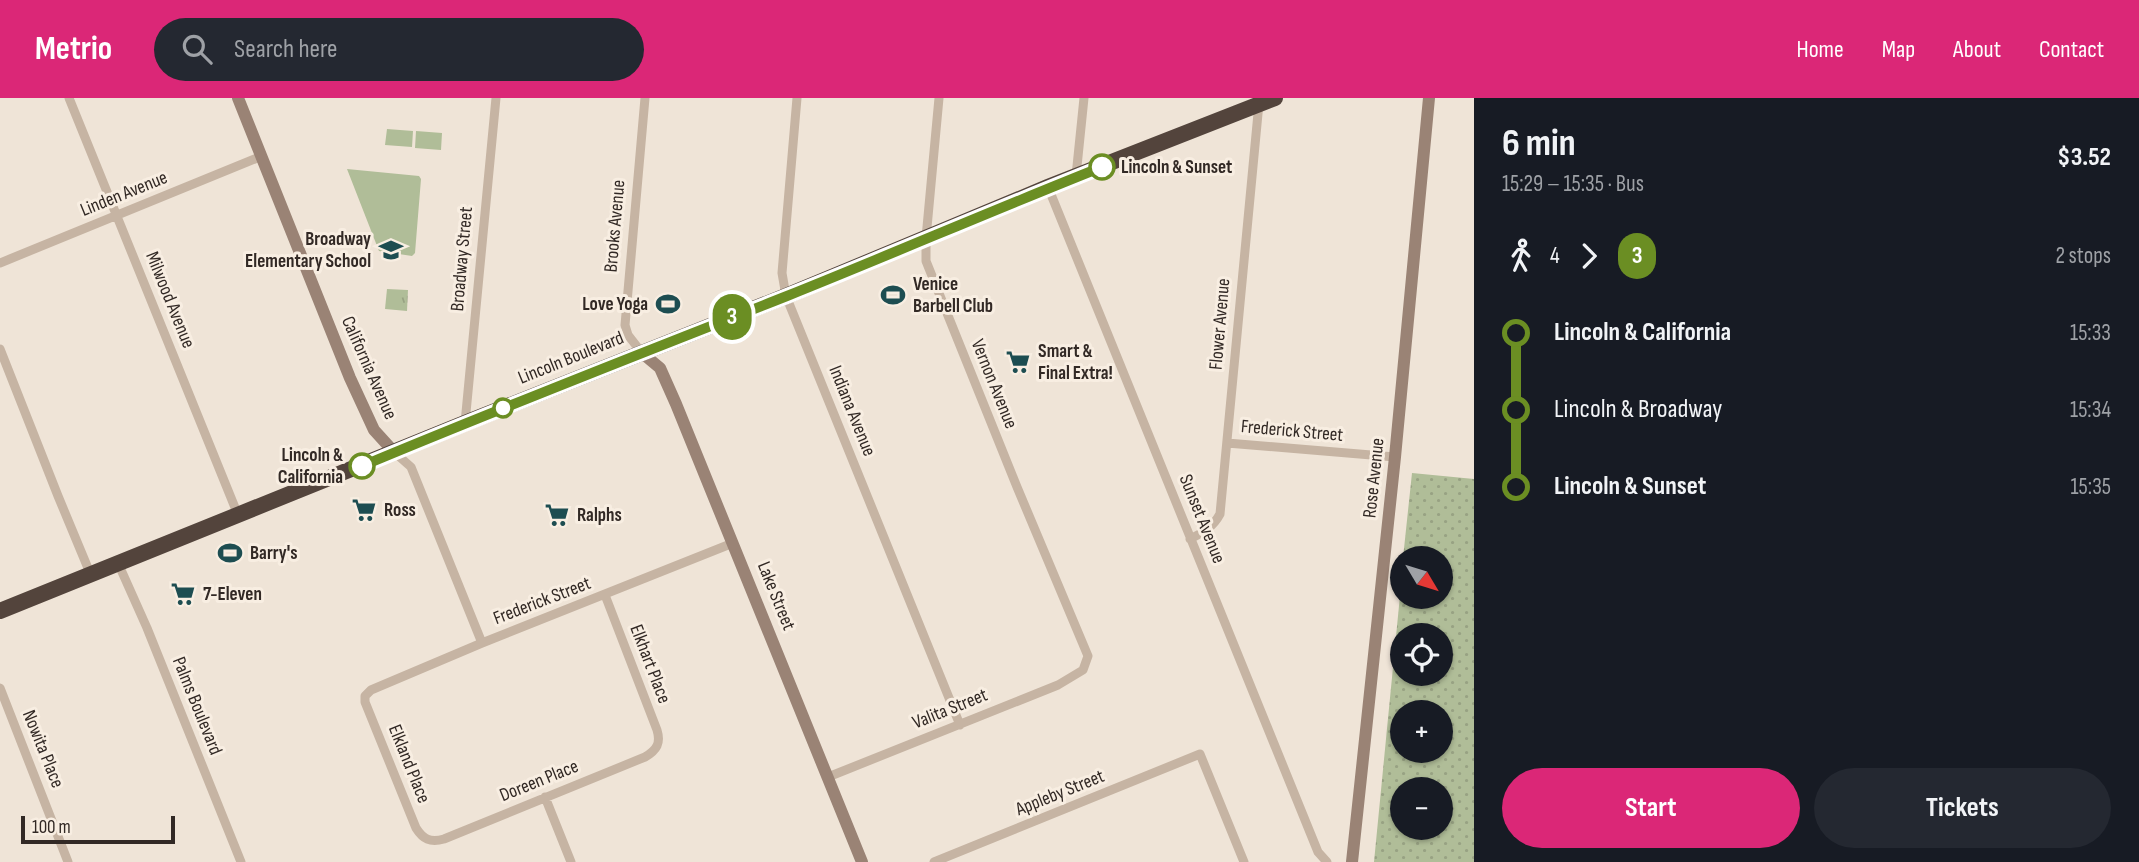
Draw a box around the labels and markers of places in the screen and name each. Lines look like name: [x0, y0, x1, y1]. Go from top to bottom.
marker: Lincoln & Sunset: [1089, 154, 1115, 180]
place label: Lincoln & Sunset: [1121, 156, 1232, 179]
place label: Broadway Elementary School: [245, 228, 371, 273]
school or university icon: Broadway Elementary School: [377, 236, 405, 264]
place label: Venice Barbell Club: [913, 273, 993, 318]
sports icon: Venice Barbell Club: [879, 281, 907, 309]
sports icon: Love Yoga: [654, 290, 682, 318]
place label: Love Yoga: [582, 293, 648, 316]
place label: Smart & Final Extra!: [1038, 340, 1113, 385]
supermarket icon: Smart & Final Extra!: [1004, 348, 1032, 376]
unlabelled marker: [493, 398, 513, 418]
place label: Lincoln & California: [278, 444, 343, 489]
marker: Lincoln & California: [349, 453, 375, 479]
supermarket icon: Ross: [350, 496, 378, 524]
place label: Ross: [384, 499, 416, 522]
supermarket icon: Ralphs: [543, 501, 571, 529]
place label: Ralphs: [577, 504, 622, 527]
sports icon: Barry's: [216, 539, 244, 567]
place label: Barry's: [250, 542, 297, 565]
supermarket icon: 7-Eleven: [169, 580, 197, 608]
place label: 7-Eleven: [203, 583, 262, 606]

